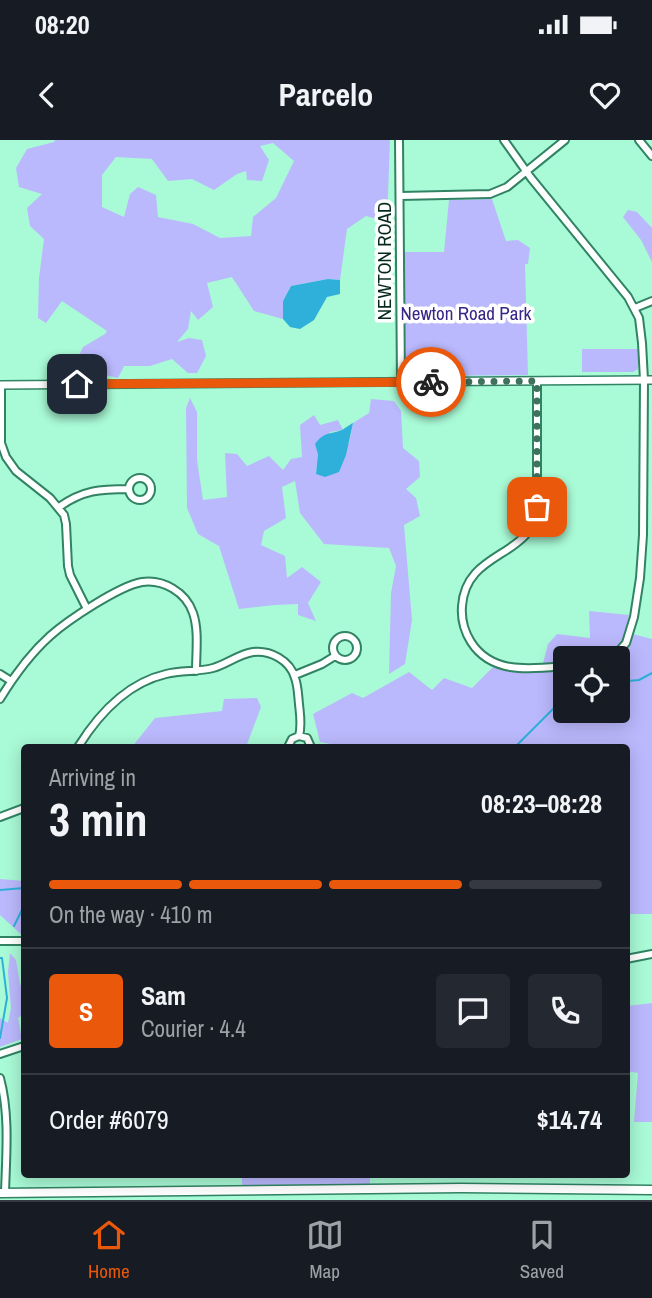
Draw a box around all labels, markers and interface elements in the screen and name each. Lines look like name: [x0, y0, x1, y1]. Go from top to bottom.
text: 08:20: [35, 7, 90, 42]
text: Parcelo: [279, 73, 373, 116]
icon: back: [28, 76, 66, 114]
icon: heart: [586, 76, 624, 114]
street label: NEWTON ROAD: [371, 202, 397, 320]
park label: Newton Road Park: [401, 300, 532, 326]
courier: [396, 347, 466, 417]
pin: [47, 354, 107, 414]
icon: bike: [412, 363, 450, 401]
icon: home: [58, 365, 96, 403]
pin: [507, 477, 567, 537]
icon: bag: [518, 488, 556, 526]
map controls: [553, 646, 630, 723]
button: locate: [553, 646, 630, 723]
text: Arriving in: [49, 762, 136, 793]
text: 08:23–08:28: [481, 786, 602, 821]
text: 3 min: [49, 788, 148, 850]
text: On the way · 410 m: [49, 899, 213, 930]
button: chat: [436, 974, 510, 1048]
button: phone: [528, 974, 602, 1048]
text: Sam: [141, 978, 186, 1013]
text: S: [79, 994, 93, 1029]
text: Courier · 4.4: [141, 1013, 246, 1044]
text: Order #6079: [49, 1102, 169, 1137]
text: $14.74: [537, 1102, 602, 1137]
tab: Home: [88, 1216, 130, 1284]
tab: Map: [306, 1216, 344, 1284]
tab: Saved: [520, 1216, 564, 1284]

